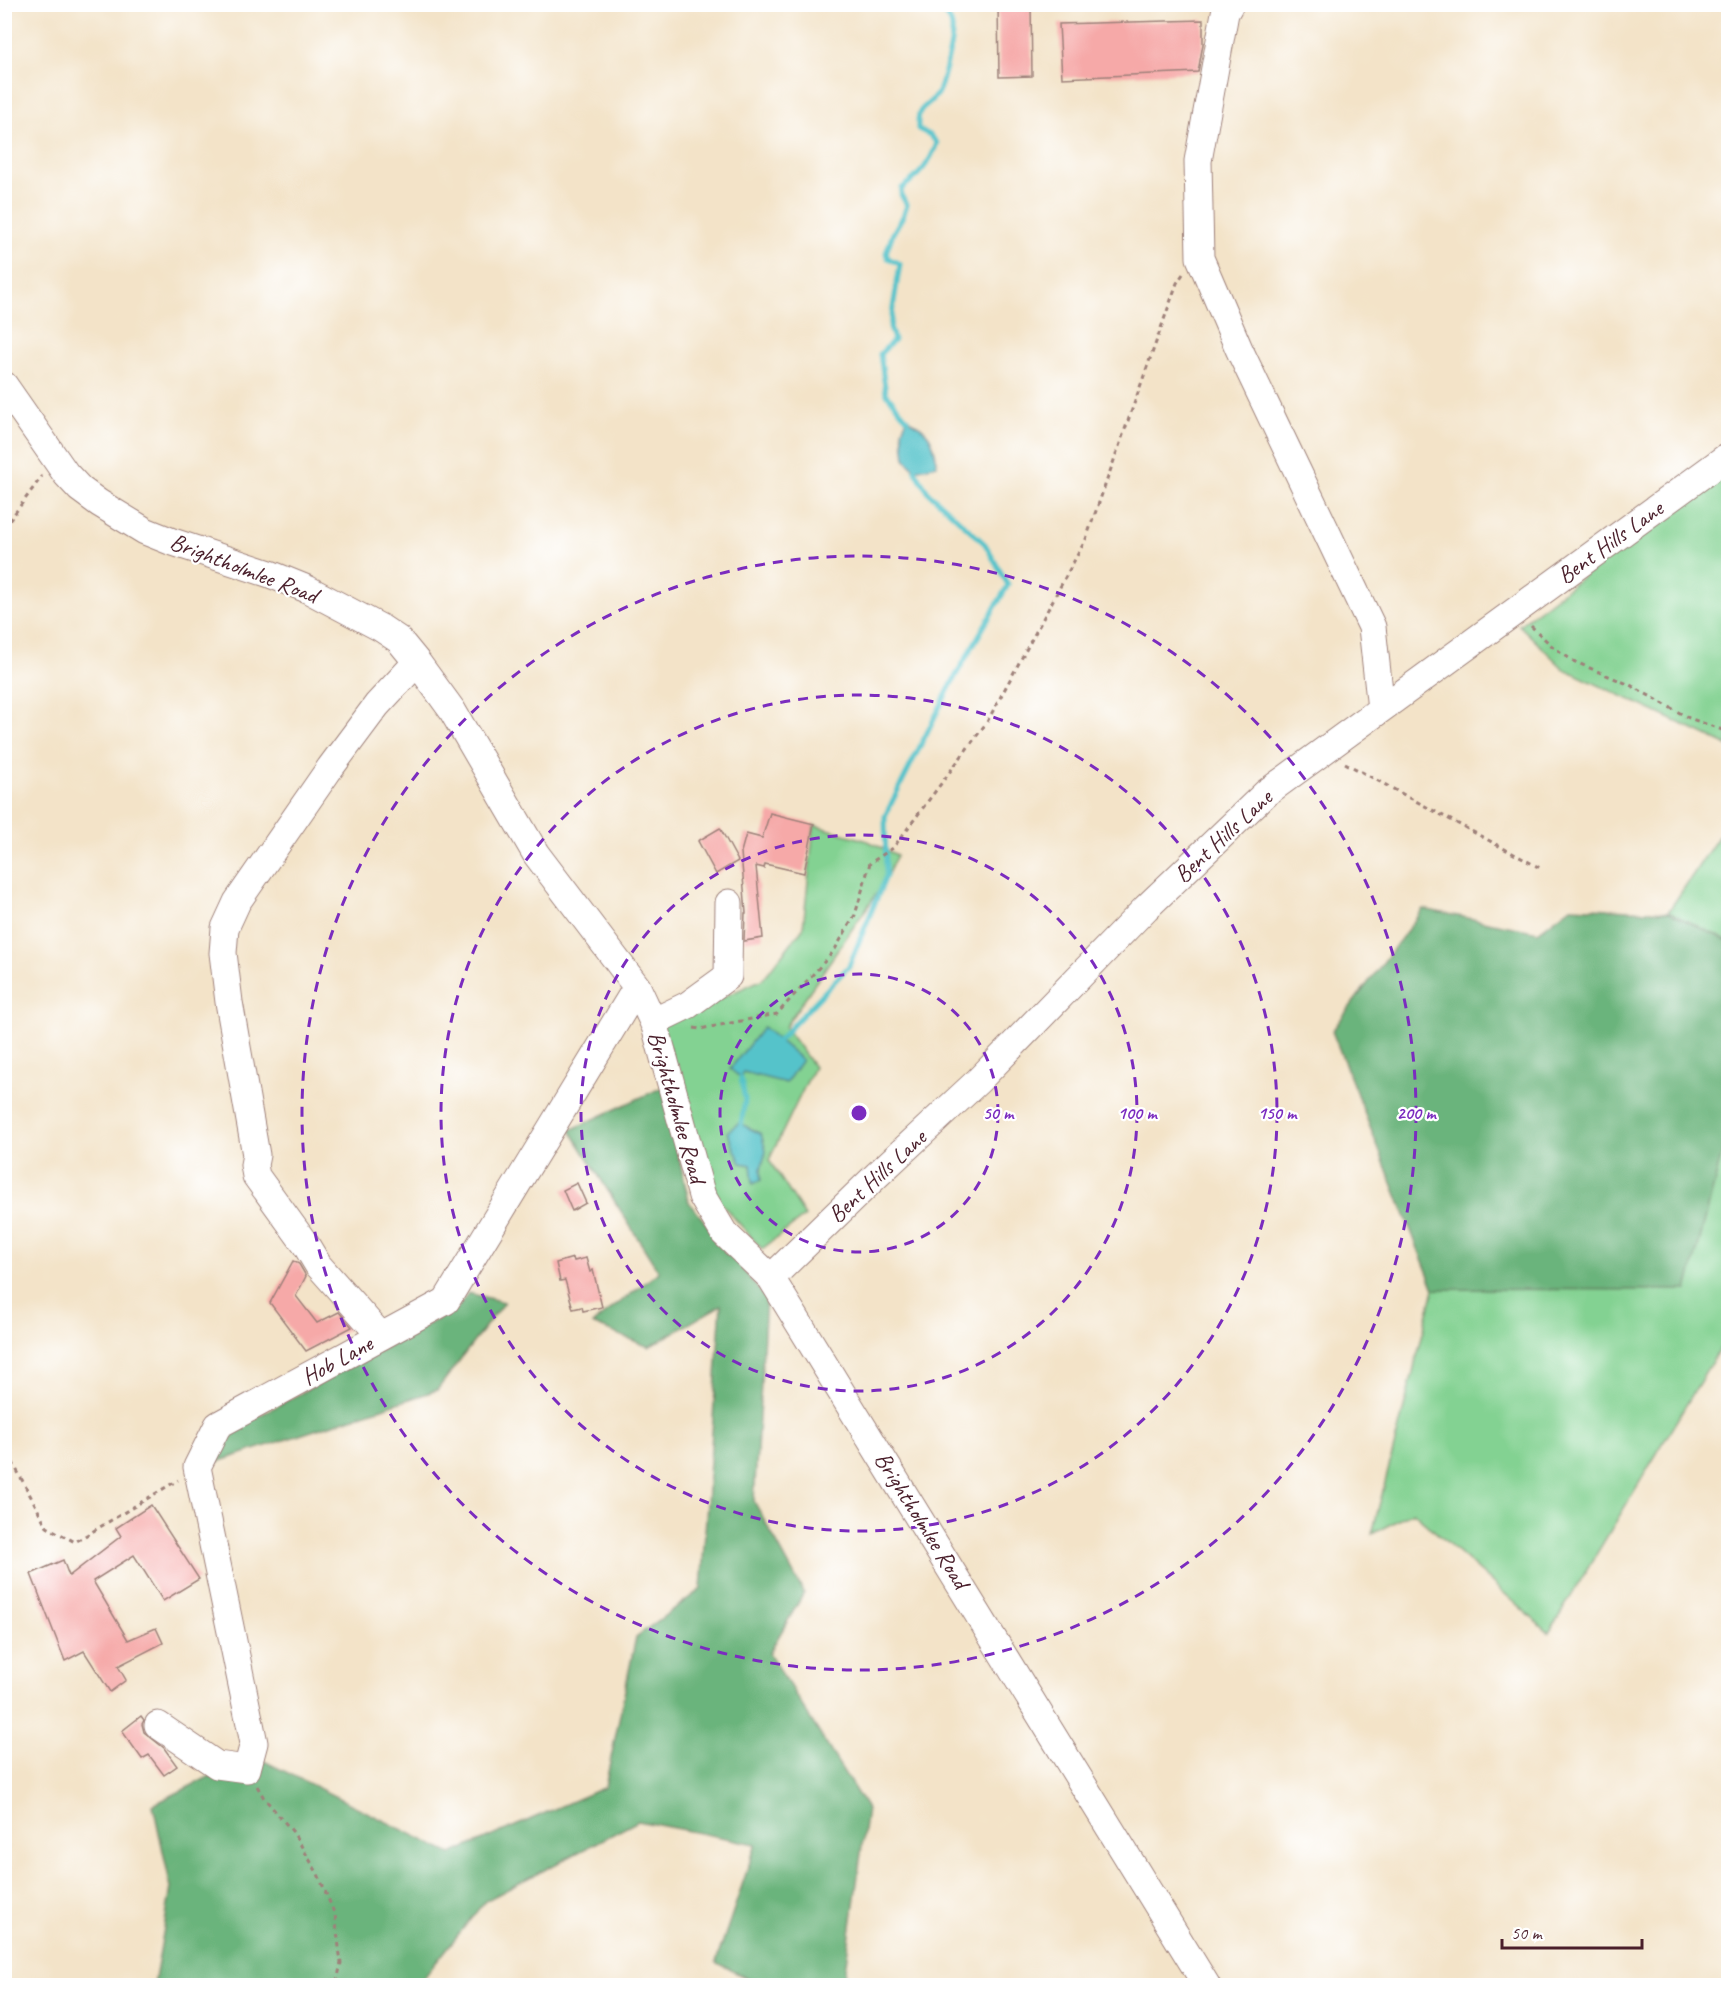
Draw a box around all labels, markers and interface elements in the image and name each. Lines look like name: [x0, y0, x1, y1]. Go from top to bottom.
street label: Bent Hills Lane: [1551, 492, 1671, 590]
street label: Brightholmlee Road: [166, 526, 325, 611]
street label: Bent Hills Lane: [1168, 781, 1280, 889]
street label: Brightholmlee Road: [641, 1028, 714, 1189]
text: 50 m: [983, 1102, 1015, 1124]
text: 100 m: [1118, 1102, 1158, 1124]
text: 150 m: [1258, 1102, 1298, 1124]
text: 200 m: [1397, 1102, 1437, 1124]
centre of rings: [849, 1103, 869, 1123]
street label: Bent Hills Lane: [822, 1121, 934, 1229]
street label: Hob Lane: [296, 1327, 380, 1392]
street label: Brightholmlee Road: [868, 1446, 978, 1597]
scale bar: [1502, 1912, 1642, 1950]
text: 50 m: [1511, 1922, 1544, 1944]

